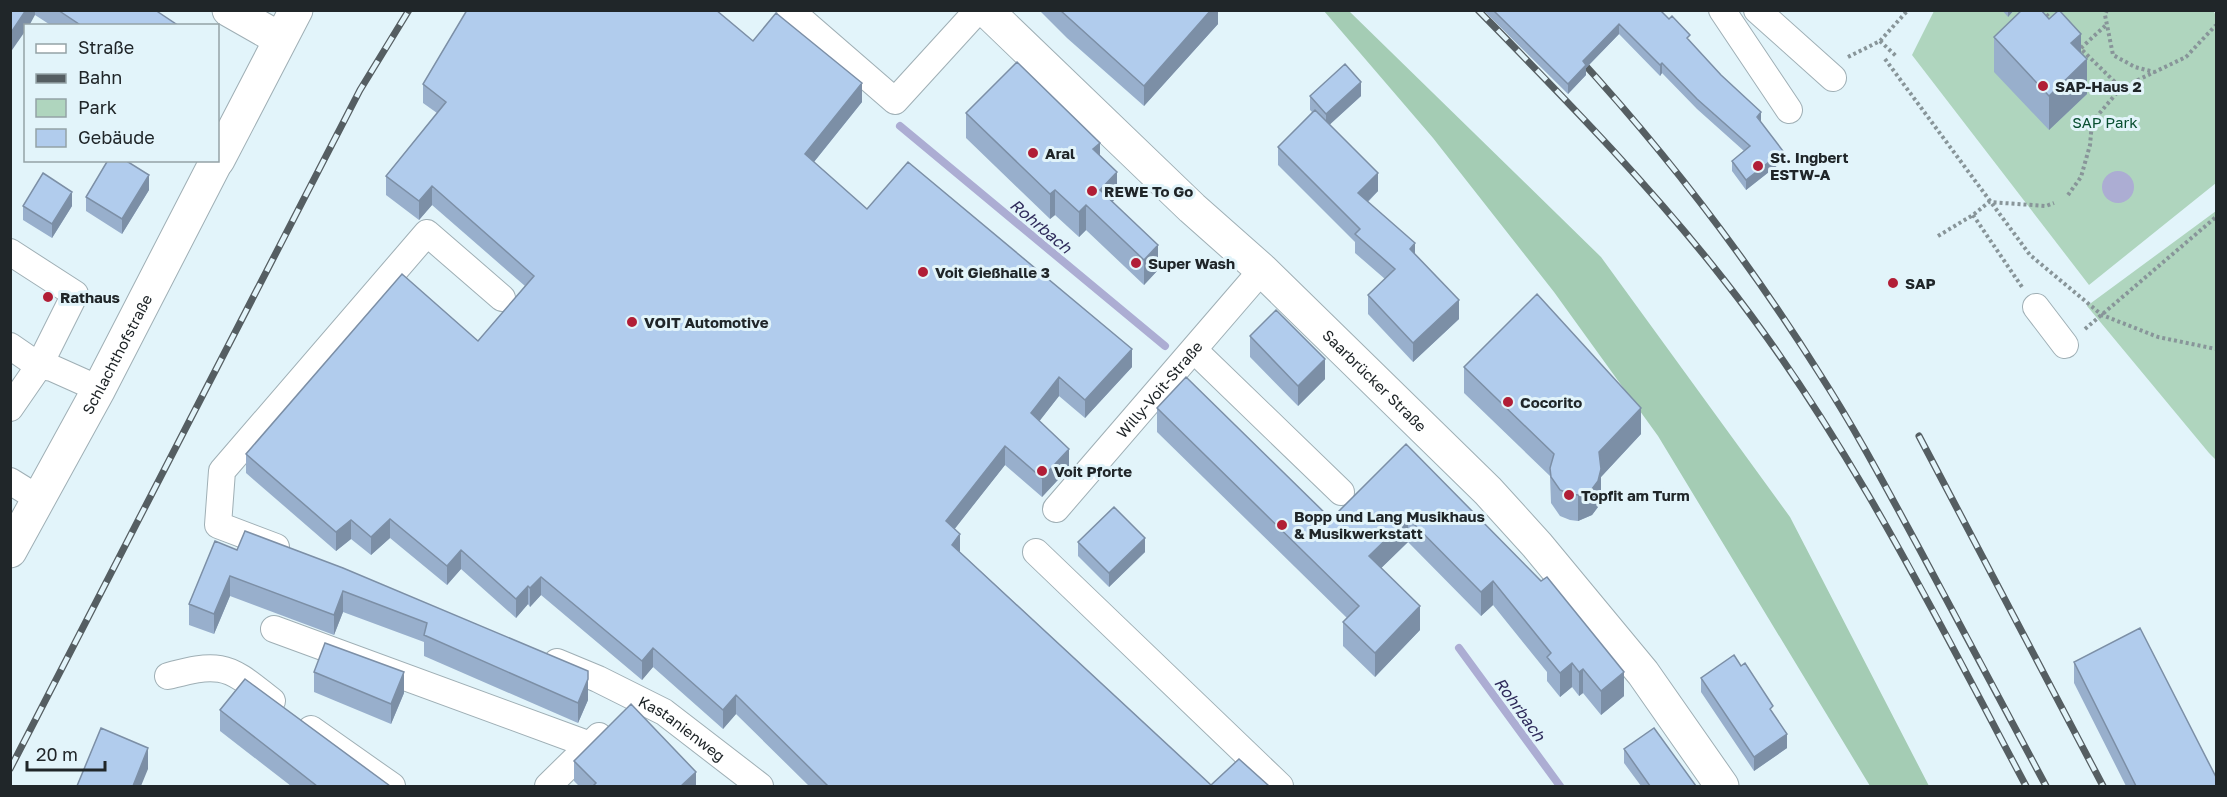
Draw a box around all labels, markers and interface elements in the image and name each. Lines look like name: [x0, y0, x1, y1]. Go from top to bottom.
legend: [24, 24, 219, 162]
text: Straße: [78, 36, 134, 58]
text: Bahn: [78, 66, 122, 88]
place label: SAP-Haus 2: [2055, 77, 2142, 95]
marker: SAP-Haus 2: [2036, 79, 2050, 93]
text: Park: [78, 96, 117, 118]
park label: SAP Park: [2072, 113, 2138, 131]
text: Gebäude: [78, 126, 155, 148]
place label: Aral: [1045, 144, 1075, 162]
marker: Aral: [1026, 146, 1040, 160]
place label: St. Ingbert ESTW-A: [1770, 148, 1848, 183]
marker: St. Ingbert ESTW-A: [1751, 159, 1765, 173]
place label: REWE To Go: [1104, 182, 1193, 200]
marker: REWE To Go: [1085, 184, 1099, 198]
water label: Rohrbach: [1006, 195, 1077, 258]
place label: Super Wash: [1148, 254, 1235, 272]
marker: Super Wash: [1129, 256, 1143, 270]
place label: Voit Gießhalle 3: [935, 263, 1050, 281]
marker: Voit Gießhalle 3: [916, 265, 930, 279]
place label: SAP: [1905, 274, 1936, 292]
marker: SAP: [1886, 276, 1900, 290]
place label: Rathaus: [60, 288, 120, 306]
marker: Rathaus: [41, 290, 55, 304]
street label: Schlachthofstraße: [78, 291, 155, 417]
place label: VOIT Automotive: [644, 313, 769, 331]
marker: VOIT Automotive: [625, 315, 639, 329]
street label: Saarbrücker Straße: [1319, 326, 1431, 435]
street label: Willy-Voit-Straße: [1112, 337, 1206, 441]
place label: Cocorito: [1520, 393, 1582, 411]
marker: Cocorito: [1501, 395, 1515, 409]
place label: Voit Pforte: [1054, 462, 1132, 480]
marker: Voit Pforte: [1035, 464, 1049, 478]
place label: Topfit am Turm: [1581, 486, 1690, 504]
marker: Topfit am Turm: [1562, 488, 1576, 502]
place label: Bopp und Lang Musikhaus & Musikwerkstatt: [1294, 507, 1485, 542]
marker: Bopp und Lang Musikhaus & Musikwerkstatt: [1275, 518, 1289, 532]
water label: Rohrbach: [1490, 673, 1550, 746]
street label: Kastanienweg: [636, 692, 729, 765]
scale bar: [27, 734, 105, 772]
text: 20 m: [36, 743, 78, 765]

